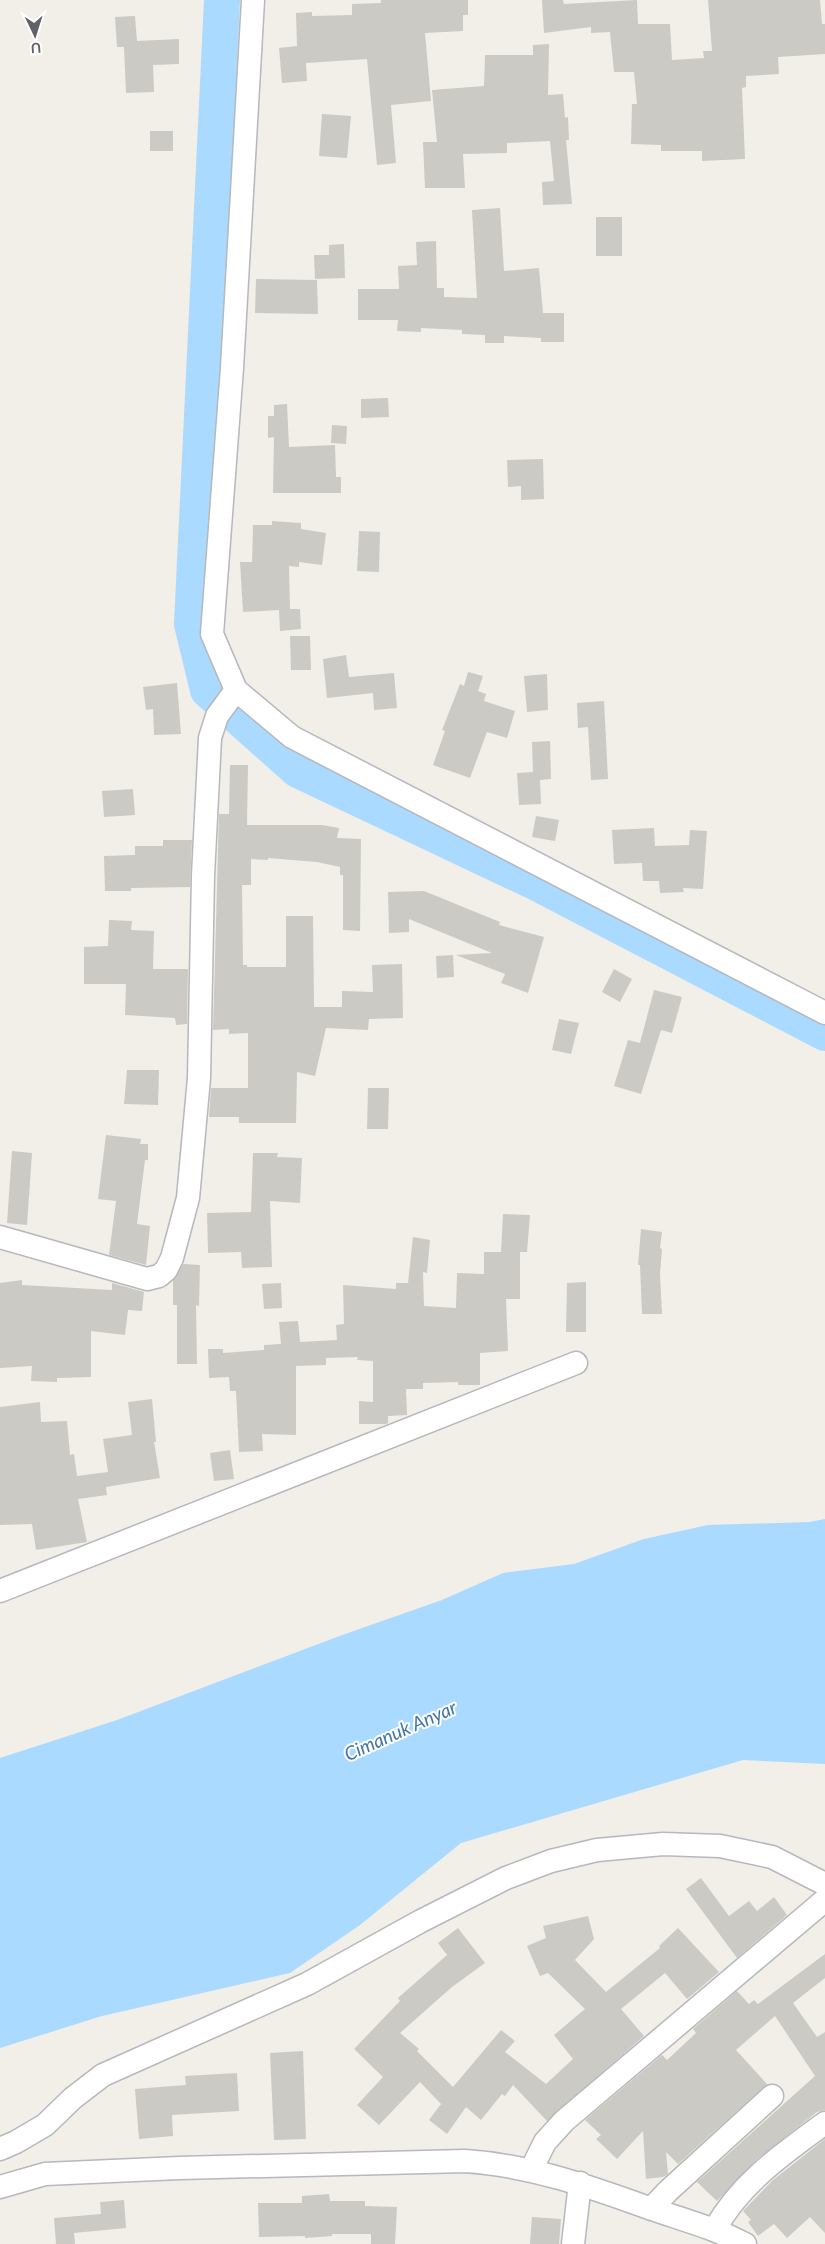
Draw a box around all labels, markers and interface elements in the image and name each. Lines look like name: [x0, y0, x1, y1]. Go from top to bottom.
north arrow: [10, 10, 60, 60]
text: U: [30, 40, 42, 57]
water label: Cimanuk Anyar: [340, 1695, 460, 1765]

